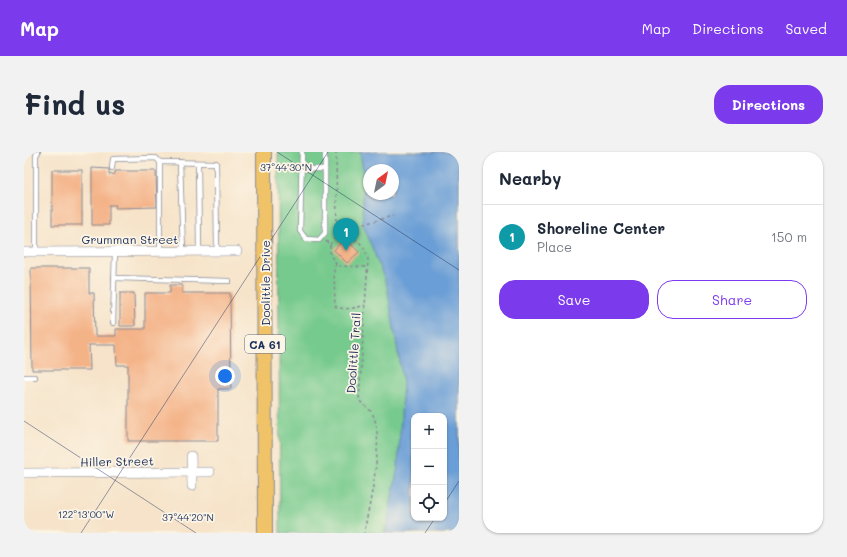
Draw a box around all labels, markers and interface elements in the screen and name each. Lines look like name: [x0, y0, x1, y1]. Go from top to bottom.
text: Map: [20, 16, 59, 41]
text: Map: [642, 19, 670, 38]
text: Directions: [692, 19, 763, 38]
text: Saved: [785, 19, 827, 38]
button: Directions: [714, 85, 823, 124]
text: Find us: [24, 86, 125, 122]
text: 37°44'30"N: [260, 160, 312, 174]
north arrow: [363, 164, 399, 200]
text: Nearby: [499, 167, 561, 189]
pin: 1: [333, 218, 359, 251]
text: Shoreline Center: [537, 218, 665, 238]
text: 1: [509, 228, 515, 245]
text: 150 m: [771, 228, 807, 245]
street label: Grumman Street: [82, 231, 178, 247]
text: Place: [537, 238, 572, 255]
street label: Doolittle Drive: [257, 240, 273, 326]
button: Save: [499, 280, 649, 319]
button: Share: [657, 280, 807, 319]
street label: Doolittle Trail: [342, 312, 364, 394]
road number: CA 61: [245, 335, 285, 353]
your location: [215, 366, 235, 386]
map controls: [411, 413, 447, 521]
button: +: [411, 413, 447, 449]
button: −: [411, 449, 447, 485]
street label: Hiller Street: [80, 452, 154, 470]
button: locate: [411, 485, 447, 521]
text: 122°13'00"W: [58, 507, 115, 521]
text: 37°44'20"N: [162, 510, 214, 524]

